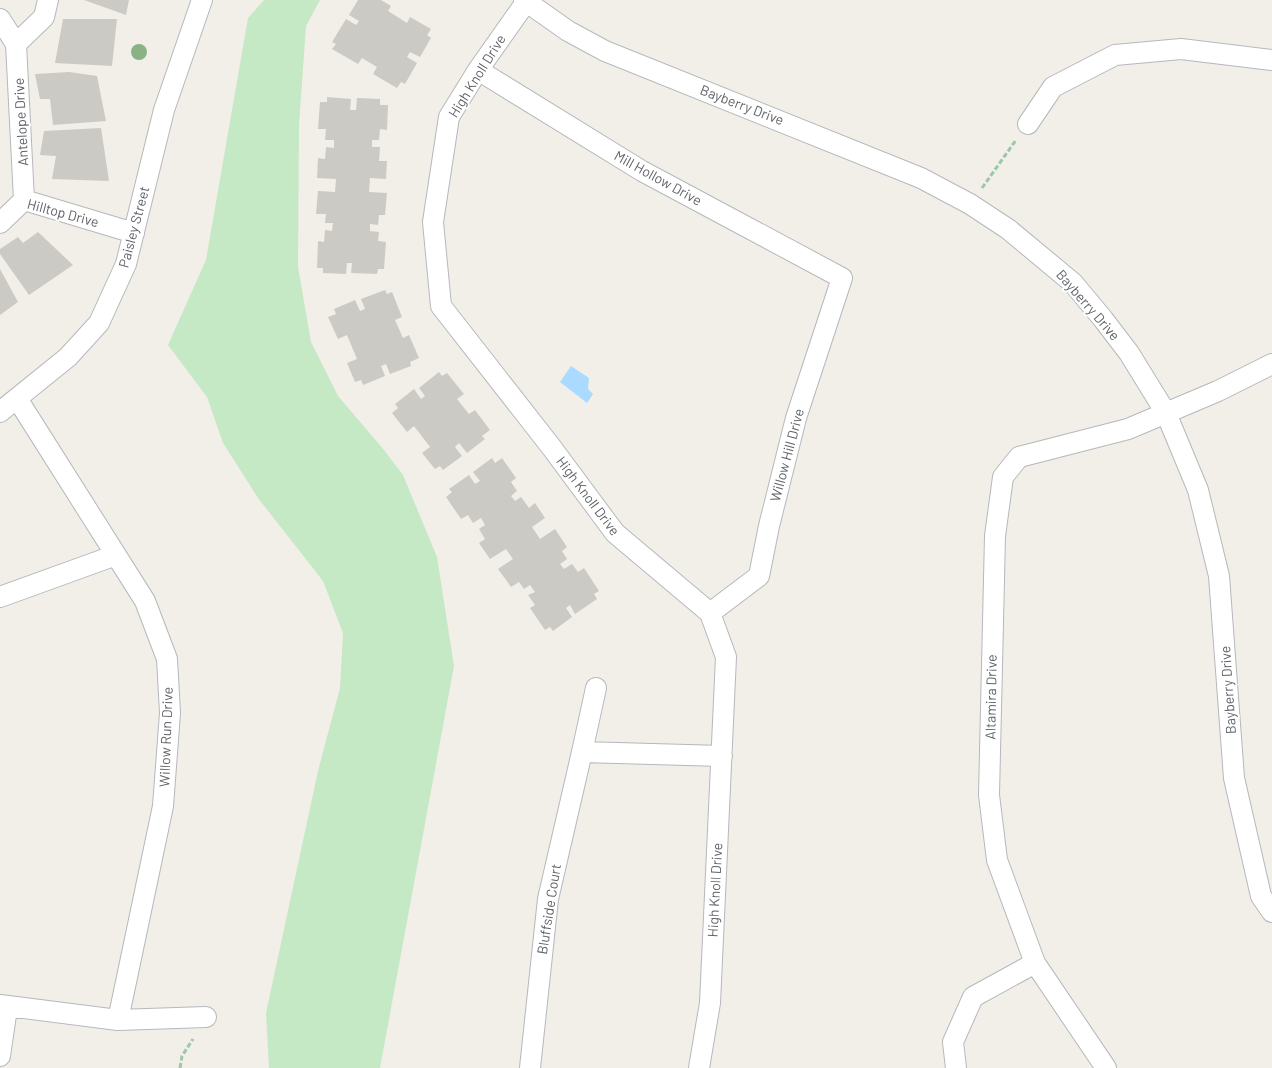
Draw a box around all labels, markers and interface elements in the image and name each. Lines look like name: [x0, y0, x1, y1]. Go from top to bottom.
street label: High Knoll Drive: [444, 31, 509, 120]
street label: Antelope Drive: [10, 77, 31, 167]
street label: Bayberry Drive: [698, 81, 786, 128]
street label: Mill Hollow Drive: [611, 146, 705, 209]
street label: Paisley Street: [114, 184, 153, 269]
street label: Hilltop Drive: [25, 195, 101, 230]
street label: Bayberry Drive: [1053, 266, 1124, 344]
street label: Willow Hill Drive: [766, 406, 807, 503]
street label: High Knoll Drive: [553, 453, 624, 539]
street label: Bayberry Drive: [1216, 645, 1239, 735]
street label: Altamira Drive: [981, 654, 1000, 740]
street label: Willow Run Drive: [155, 687, 176, 787]
street label: High Knoll Drive: [704, 842, 725, 938]
street label: Bluffside Court: [533, 862, 564, 955]

